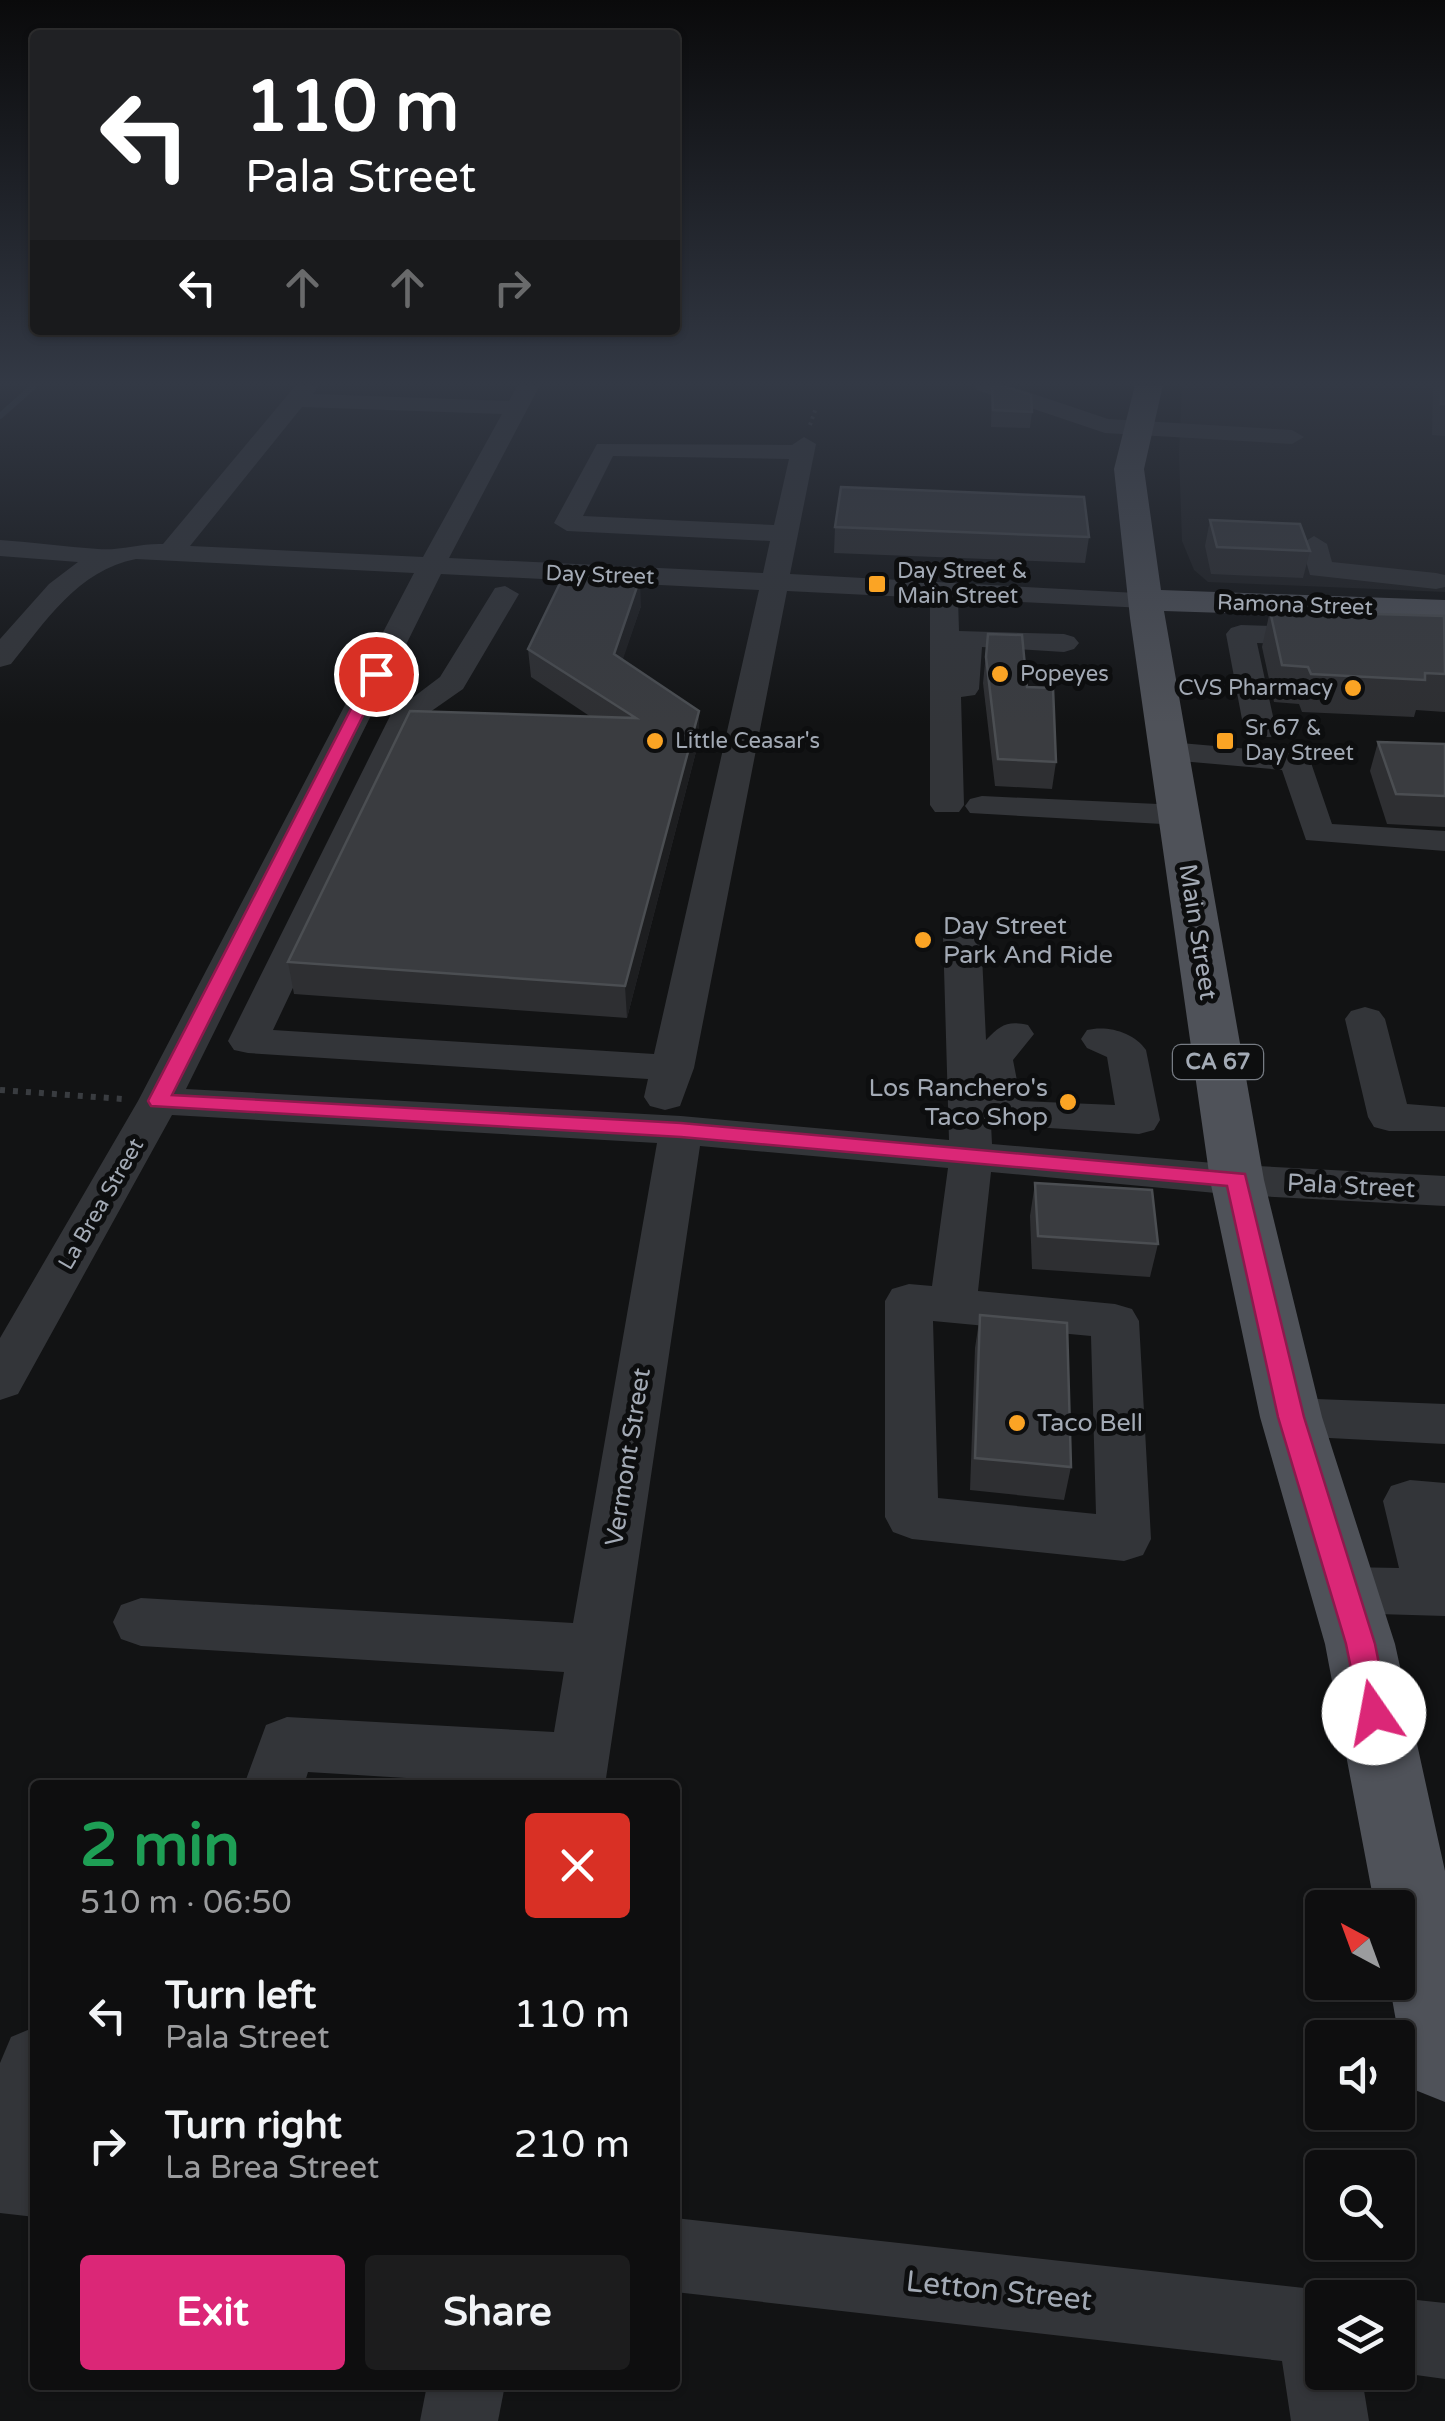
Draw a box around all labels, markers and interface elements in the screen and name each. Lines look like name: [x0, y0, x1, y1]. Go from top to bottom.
text: 110 m: [245, 66, 459, 150]
icon: left: [80, 70, 210, 200]
text: Pala Street: [245, 151, 476, 205]
icon: left: [170, 260, 225, 315]
icon: ahead: [275, 260, 330, 315]
icon: ahead: [380, 260, 435, 315]
icon: right: [485, 260, 540, 315]
place label: Day Street & Main Street: [897, 558, 1028, 609]
street label: Day Street: [545, 560, 655, 590]
marker: Day Street & Main Street: [866, 573, 888, 595]
street label: Ramona Street: [1217, 589, 1373, 621]
pin: [334, 632, 419, 717]
icon: arrive: [349, 647, 404, 702]
place label: Popeyes: [1020, 661, 1109, 687]
marker: Popeyes: [989, 663, 1011, 685]
place label: CVS Pharmacy: [1178, 675, 1333, 701]
marker: CVS Pharmacy: [1342, 677, 1364, 699]
place label: Sr 67 & Day Street: [1245, 715, 1354, 766]
place label: Little Ceasar's: [675, 728, 820, 754]
marker: Little Ceasar's: [644, 730, 666, 752]
marker: Sr 67 & Day Street: [1214, 730, 1236, 752]
street label: Main Street: [1172, 862, 1224, 1003]
place label: Day Street Park And Ride: [943, 911, 1113, 970]
marker: Day Street Park And Ride: [912, 929, 934, 951]
road number: CA 67: [1173, 1045, 1263, 1079]
place label: Los Ranchero's Taco Shop: [868, 1073, 1048, 1132]
marker: Los Ranchero's Taco Shop: [1057, 1091, 1079, 1113]
street label: La Brea Street: [53, 1134, 149, 1274]
street label: Pala Street: [1286, 1168, 1416, 1204]
street label: Vermont Street: [599, 1365, 657, 1548]
place label: Taco Bell: [1037, 1408, 1143, 1438]
marker: Taco Bell: [1006, 1412, 1028, 1434]
position arrow: [1322, 1661, 1426, 1765]
text: 2 min: [80, 1810, 240, 1882]
button: close: [525, 1813, 630, 1918]
text: 510 m · 06:50: [80, 1884, 292, 1922]
north arrow: [1305, 1890, 1415, 2000]
map controls: [1305, 1890, 1415, 2390]
text: Turn left: [165, 1973, 316, 2019]
icon: left: [80, 1988, 135, 2043]
text: 110 m: [514, 1992, 630, 2038]
text: Pala Street: [165, 2019, 329, 2057]
button: sound: [1305, 2020, 1415, 2130]
text: Turn right: [165, 2103, 342, 2149]
icon: right: [80, 2118, 135, 2173]
text: 210 m: [514, 2122, 630, 2168]
text: La Brea Street: [165, 2149, 379, 2187]
button: search: [1305, 2150, 1415, 2260]
button: Exit: [80, 2255, 345, 2370]
button: Share: [365, 2255, 630, 2370]
street label: Letton Street: [904, 2263, 1094, 2319]
button: layers: [1305, 2280, 1415, 2390]

